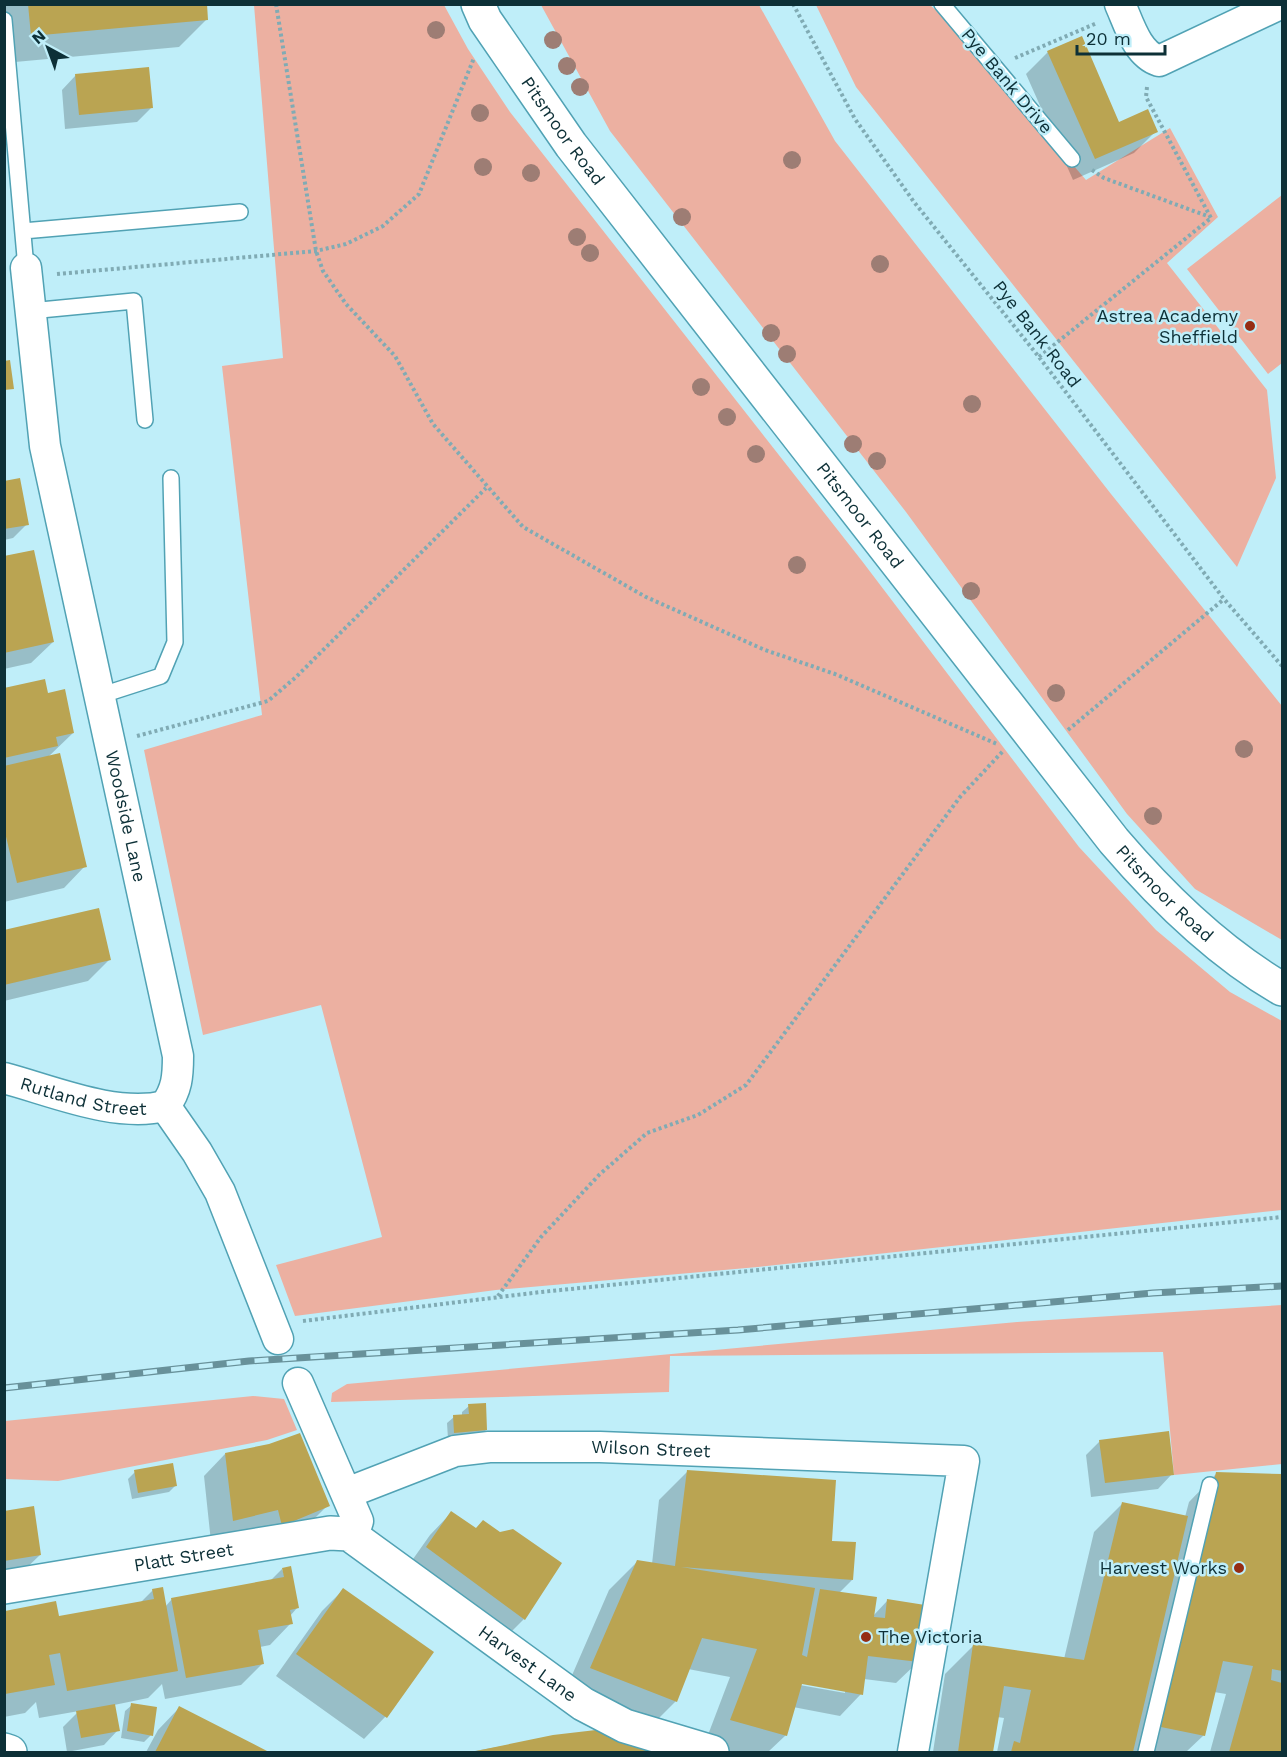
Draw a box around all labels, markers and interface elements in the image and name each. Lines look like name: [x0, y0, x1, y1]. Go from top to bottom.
north arrow: [18, 18, 78, 78]
scale bar: [1077, 18, 1166, 56]
street label: Pye Bank Drive: [957, 24, 1057, 137]
text: N: [28, 26, 49, 48]
text: 20 m: [1086, 28, 1131, 49]
street label: Pitsmoor Road: [517, 72, 609, 189]
street label: Pye Bank Road: [989, 276, 1086, 391]
place label: Astrea Academy Sheffield: [1097, 305, 1239, 347]
marker: Astrea Academy Sheffield: [1243, 319, 1257, 333]
street label: Pitsmoor Road: [813, 458, 908, 572]
street label: Woodside Lane: [102, 748, 151, 884]
street label: Pitsmoor Road: [1112, 840, 1218, 946]
street label: Rutland Street: [18, 1072, 147, 1119]
street label: Wilson Street: [591, 1436, 711, 1461]
street label: Platt Street: [132, 1538, 235, 1575]
place label: Harvest Works: [1100, 1557, 1227, 1578]
marker: Harvest Works: [1232, 1561, 1246, 1575]
street label: Harvest Lane: [475, 1621, 581, 1706]
place label: The Victoria: [878, 1626, 983, 1647]
marker: The Victoria: [859, 1630, 873, 1644]

